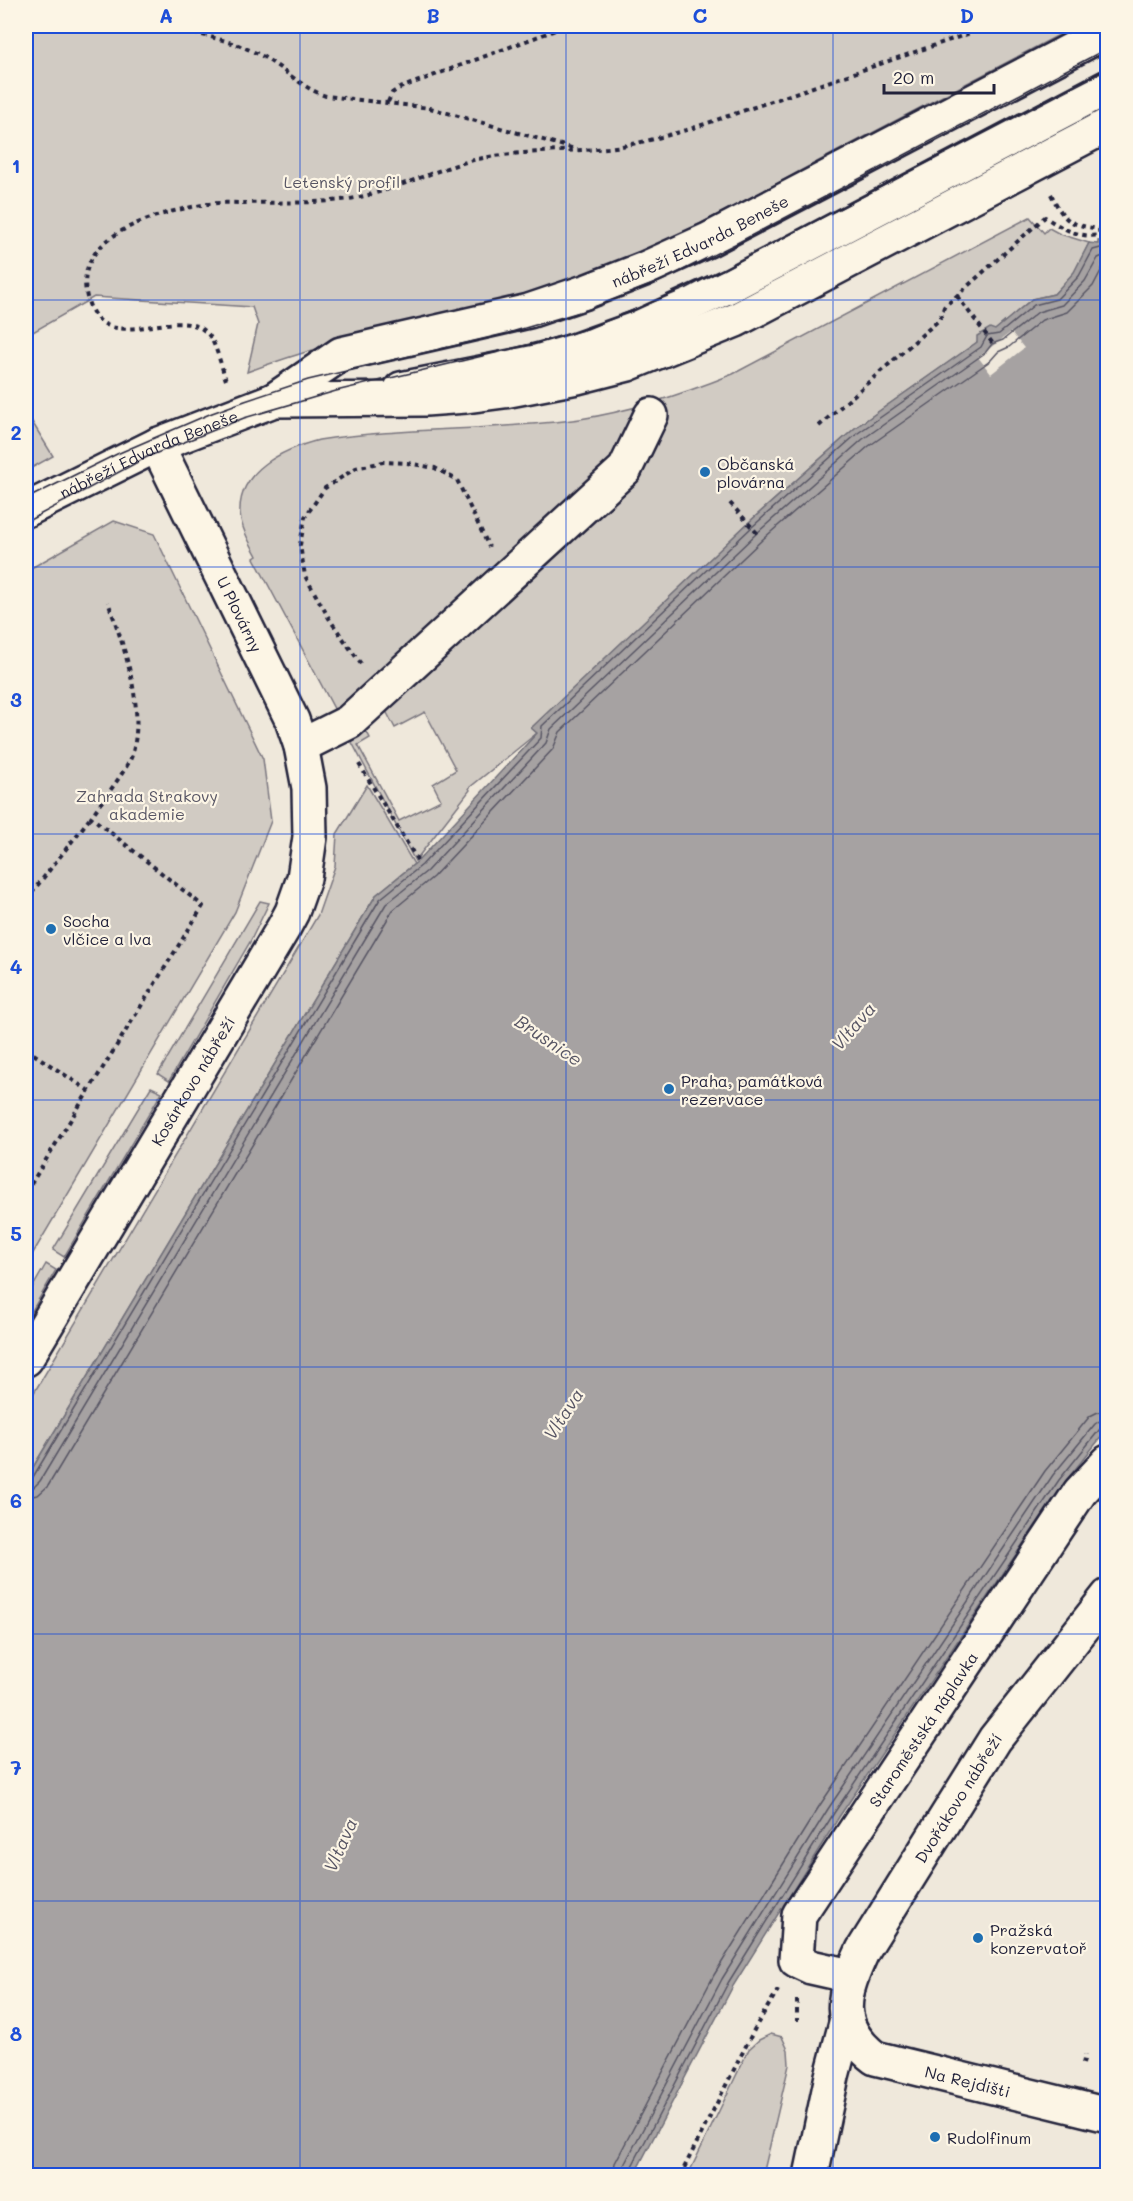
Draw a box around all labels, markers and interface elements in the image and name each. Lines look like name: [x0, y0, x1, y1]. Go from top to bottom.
text: A: [159, 2, 173, 28]
text: B: [426, 2, 440, 28]
text: C: [693, 2, 708, 28]
text: D: [960, 2, 974, 28]
scale bar: [884, 57, 994, 95]
text: 20 m: [893, 65, 934, 89]
text: 1: [12, 152, 20, 178]
park label: Letenský profil: [284, 171, 400, 192]
street label: nábřeží Edvarda Beneše: [608, 189, 792, 291]
street label: nábřeží Edvarda Beneše: [55, 404, 241, 502]
text: 2: [10, 419, 22, 445]
place label: Občanská plovárna: [717, 453, 794, 492]
marker: Občanská plovárna: [698, 465, 712, 479]
street label: U Plovárny: [213, 572, 267, 656]
text: 3: [10, 686, 22, 712]
park label: Zahrada Strakovy akademie: [76, 785, 218, 824]
place label: Socha vlčice a lva: [63, 910, 152, 949]
marker: Socha vlčice a lva: [44, 922, 58, 936]
text: 4: [10, 953, 23, 979]
water label: Vltava: [825, 997, 881, 1055]
water label: Brusnice: [511, 1009, 587, 1071]
street label: Kosárkovo nábřeží: [145, 1012, 239, 1149]
place label: Praha, památková rezervace: [681, 1070, 823, 1109]
marker: Praha, památková rezervace: [662, 1082, 676, 1096]
text: 5: [10, 1220, 22, 1246]
water label: Vltava: [538, 1384, 588, 1444]
text: 6: [10, 1487, 22, 1513]
street label: Staroměstská náplavka: [863, 1647, 982, 1811]
street label: Dvořákovo nábřeží: [910, 1729, 1006, 1867]
text: 7: [10, 1754, 22, 1780]
water label: Vltava: [318, 1814, 362, 1876]
place label: Pražská konzervatoř: [990, 1919, 1087, 1958]
marker: Pražská konzervatoř: [971, 1931, 985, 1945]
text: 8: [10, 2020, 22, 2046]
street label: Na Rejdišti: [923, 2060, 1013, 2101]
place label: Rudolfinum: [947, 2127, 1031, 2148]
marker: Rudolfinum: [928, 2130, 942, 2144]

